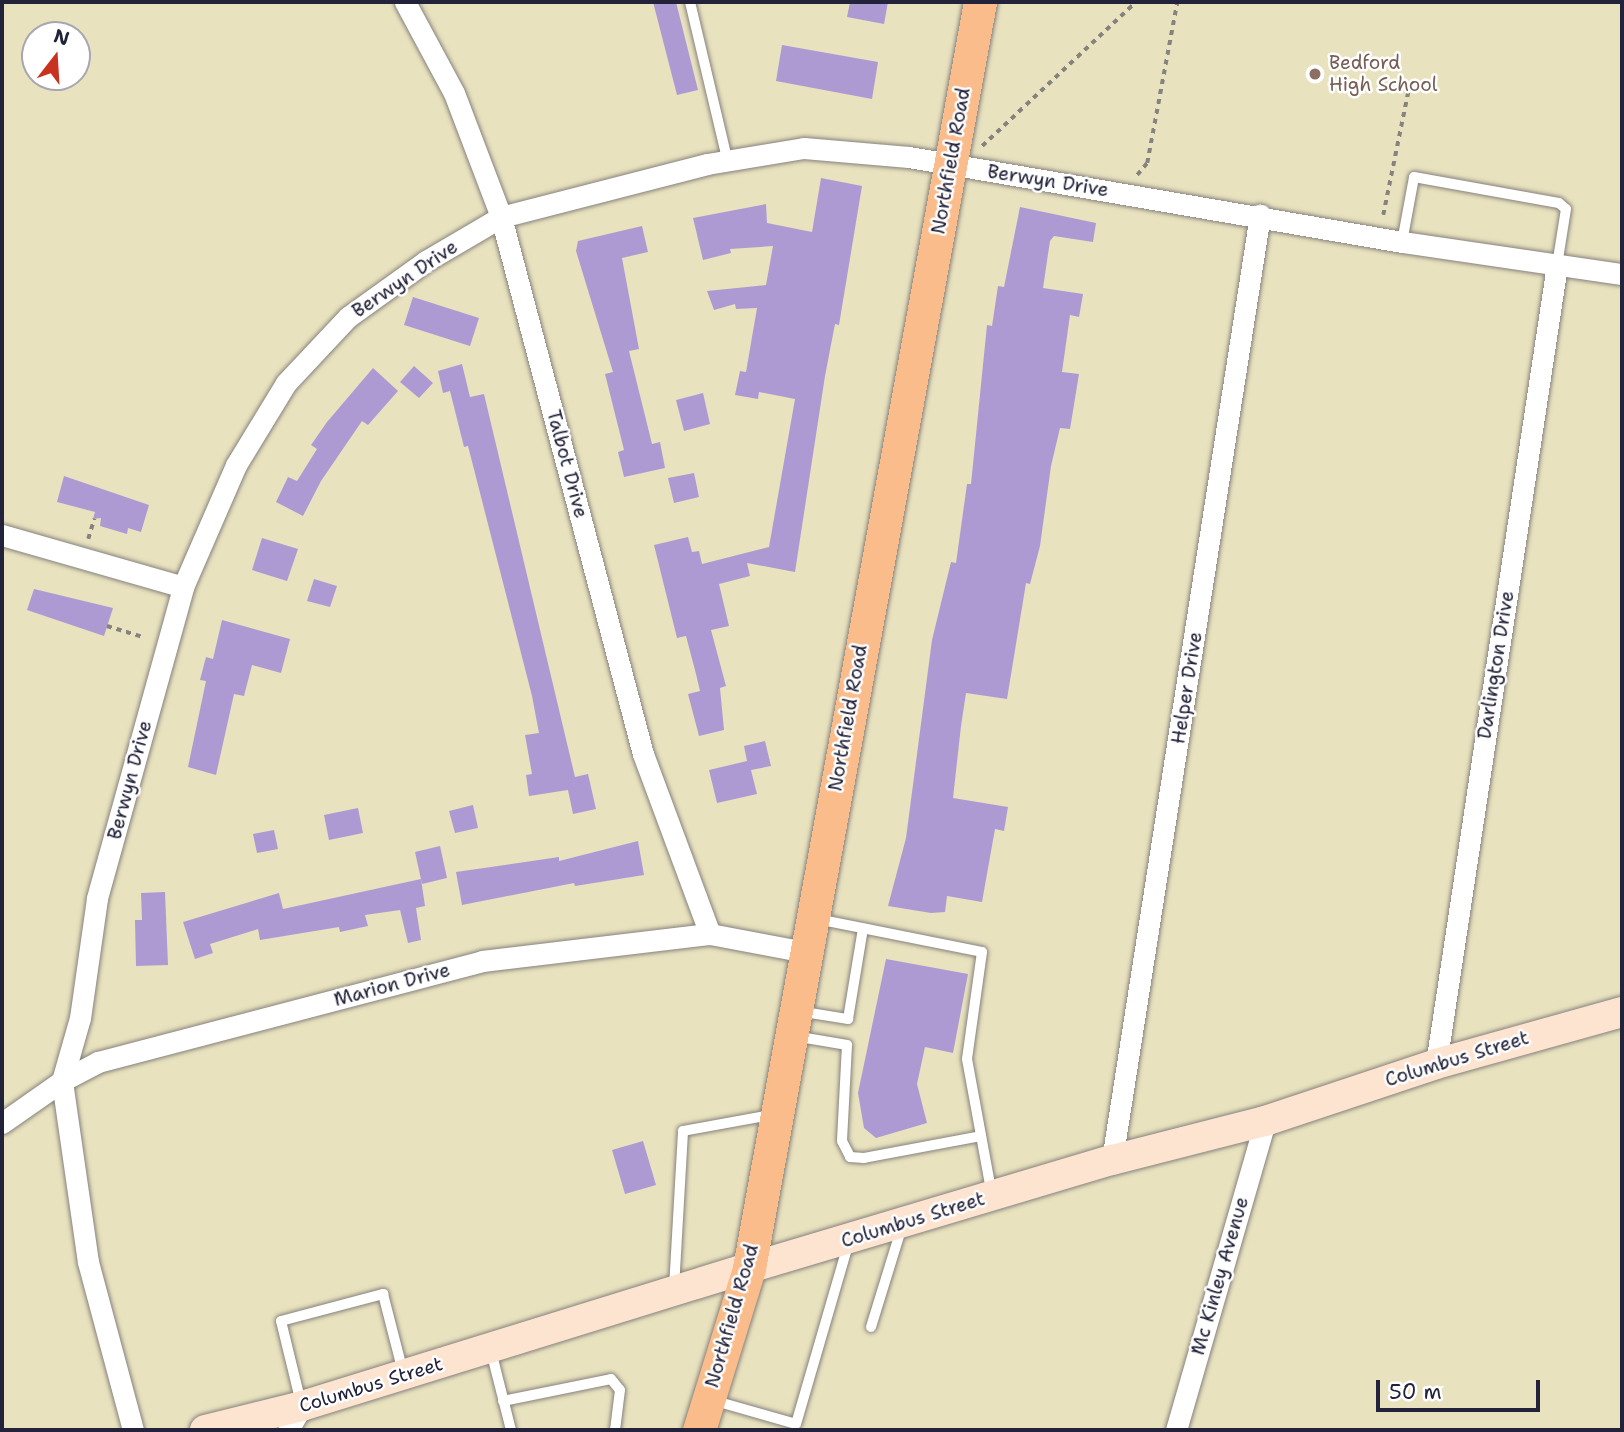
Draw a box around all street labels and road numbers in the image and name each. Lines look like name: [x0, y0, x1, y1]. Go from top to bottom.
street label: Northfield Road: [927, 86, 975, 236]
street label: Berwyn Drive: [986, 160, 1110, 202]
street label: Berwyn Drive: [348, 235, 462, 323]
street label: Talbot Drive: [542, 407, 592, 521]
street label: Darlington Drive: [1473, 589, 1519, 741]
street label: Helper Drive: [1167, 630, 1207, 746]
street label: Northfield Road: [824, 643, 872, 793]
street label: Berwyn Drive: [103, 718, 157, 842]
street label: Marion Drive: [331, 959, 453, 1011]
street label: Columbus Street: [1382, 1026, 1532, 1092]
street label: Columbus Street: [838, 1187, 988, 1253]
street label: Mc Kinley Avenue: [1187, 1194, 1253, 1358]
street label: Northfield Road: [701, 1242, 763, 1390]
street label: Columbus Street: [296, 1352, 446, 1418]

